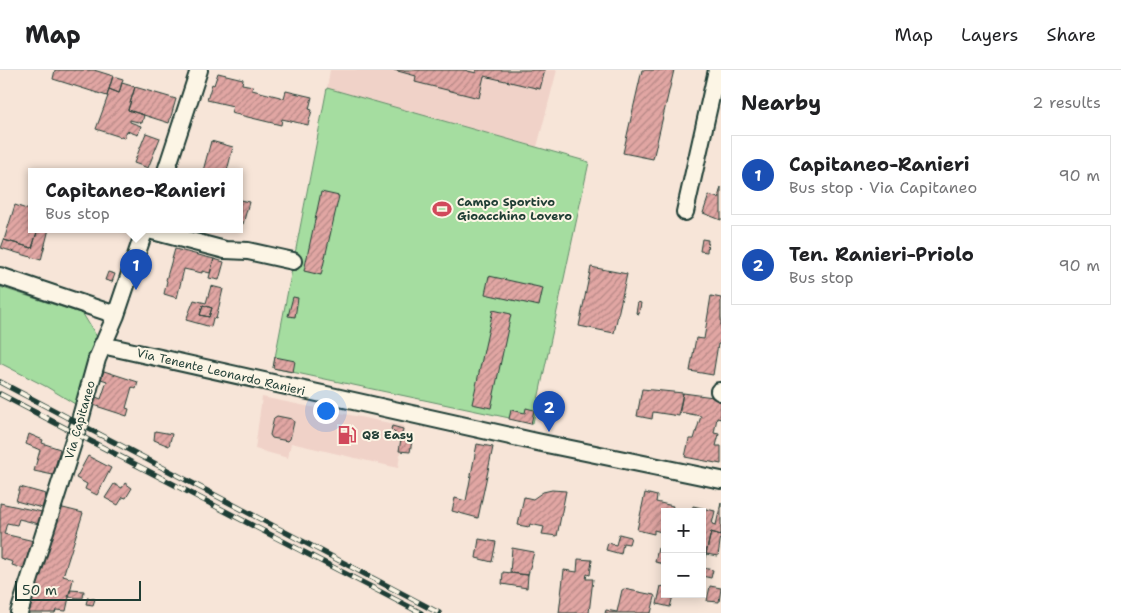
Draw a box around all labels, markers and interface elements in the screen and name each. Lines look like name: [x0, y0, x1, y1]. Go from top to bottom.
text: Map: [25, 19, 81, 51]
text: Map: [895, 23, 933, 47]
text: Layers: [961, 23, 1018, 47]
text: Share: [1046, 23, 1096, 47]
text: Nearby: [741, 89, 821, 117]
text: 2 results: [1032, 92, 1101, 113]
text: Capitaneo-Ranieri: [789, 152, 970, 177]
text: 1: [754, 165, 762, 186]
text: 90 m: [1059, 165, 1100, 186]
popup: [28, 168, 243, 233]
text: Bus stop · Via Capitaneo: [789, 177, 977, 198]
text: Capitaneo-Ranieri: [45, 178, 226, 203]
place label: Campo Sportivo Gioacchino Lovero: [457, 194, 572, 224]
sports icon: Campo Sportivo Gioacchino Lovero: [431, 198, 453, 220]
text: Bus stop: [45, 203, 110, 224]
text: Ten. Ranieri-Priolo: [789, 242, 974, 267]
pin: 1: [120, 249, 152, 290]
text: 2: [752, 255, 764, 276]
text: 90 m: [1059, 255, 1100, 276]
text: Bus stop: [789, 267, 854, 288]
street label: Via Tenente Leonardo Ranieri: [135, 345, 307, 399]
street label: Via Capitaneo: [61, 379, 99, 461]
pin: 2: [533, 391, 565, 432]
your location: [313, 398, 339, 424]
fuel station icon: Q8 Easy: [336, 424, 358, 446]
place label: Q8 Easy: [362, 427, 413, 443]
map controls: [661, 508, 706, 598]
button: +: [661, 508, 706, 553]
button: −: [661, 553, 706, 598]
scale bar: [15, 578, 141, 601]
text: 50 m: [22, 581, 57, 599]

